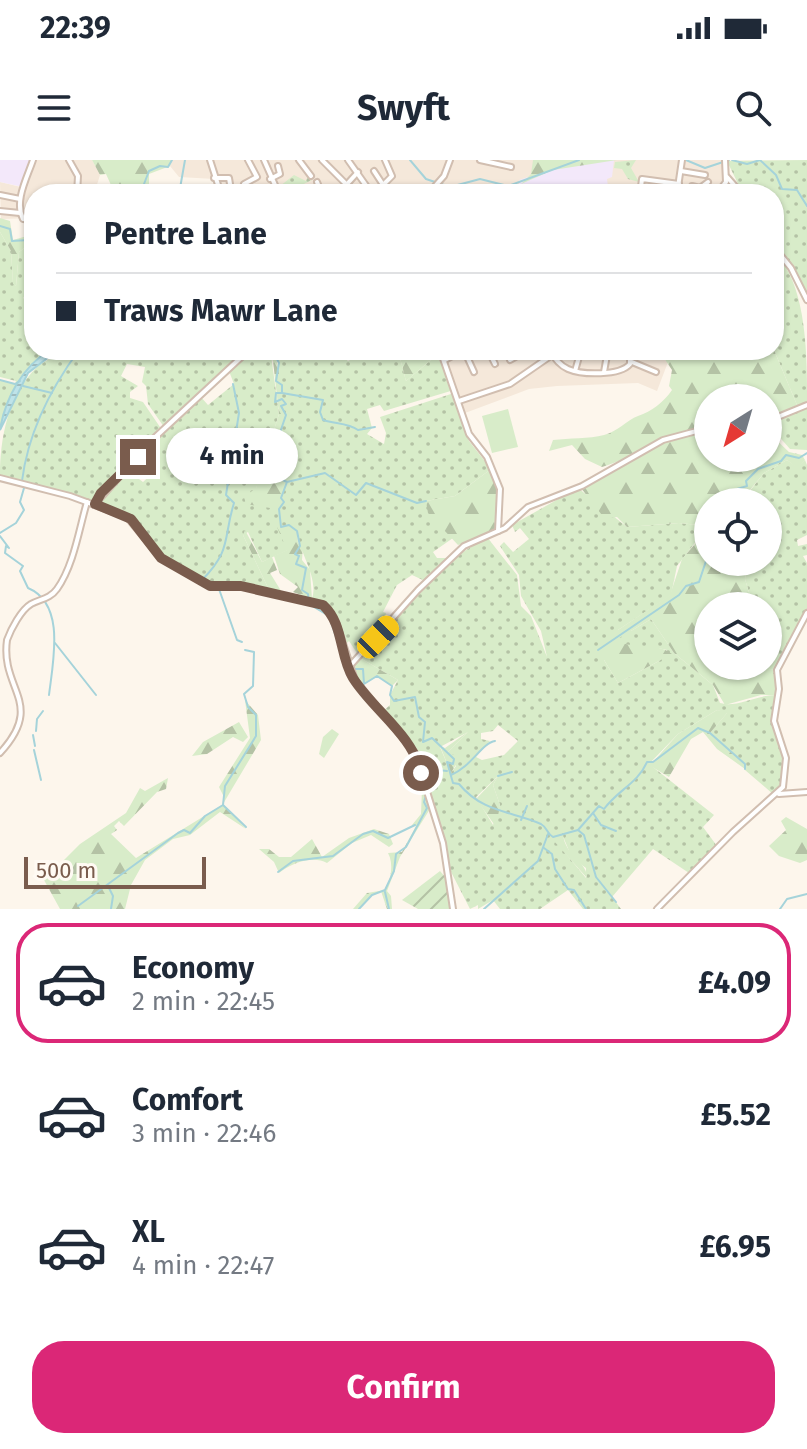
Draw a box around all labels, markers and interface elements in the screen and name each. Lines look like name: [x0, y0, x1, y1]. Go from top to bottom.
text: 22:39: [40, 10, 111, 46]
icon: menu: [32, 86, 76, 130]
text: Swyft: [357, 86, 450, 130]
icon: search: [731, 86, 775, 130]
text: Pentre Lane: [104, 216, 267, 252]
text: Traws Mawr Lane: [104, 293, 338, 329]
north arrow: [694, 384, 782, 472]
map controls: [694, 384, 782, 680]
callout: 4 min: [166, 429, 298, 485]
route end: [120, 439, 156, 475]
text: 4 min: [199, 440, 265, 471]
button: locate: [694, 488, 782, 576]
button: layers: [694, 592, 782, 680]
car: [353, 611, 403, 663]
route start: [403, 755, 439, 791]
scale bar: [24, 853, 206, 889]
text: 500 m: [36, 857, 96, 884]
icon: car: [36, 947, 108, 1019]
text: Economy: [132, 950, 254, 986]
text: £4.09: [698, 965, 771, 1001]
text: 2 min · 22:45: [132, 986, 275, 1017]
icon: car: [36, 1079, 108, 1151]
text: Comfort: [132, 1082, 243, 1118]
text: £5.52: [701, 1097, 771, 1133]
text: 3 min · 22:46: [132, 1118, 276, 1149]
icon: car: [36, 1211, 108, 1283]
text: XL: [132, 1214, 165, 1250]
text: £6.95: [699, 1229, 771, 1265]
text: 4 min · 22:47: [132, 1250, 274, 1281]
button: Confirm: [32, 1341, 775, 1433]

